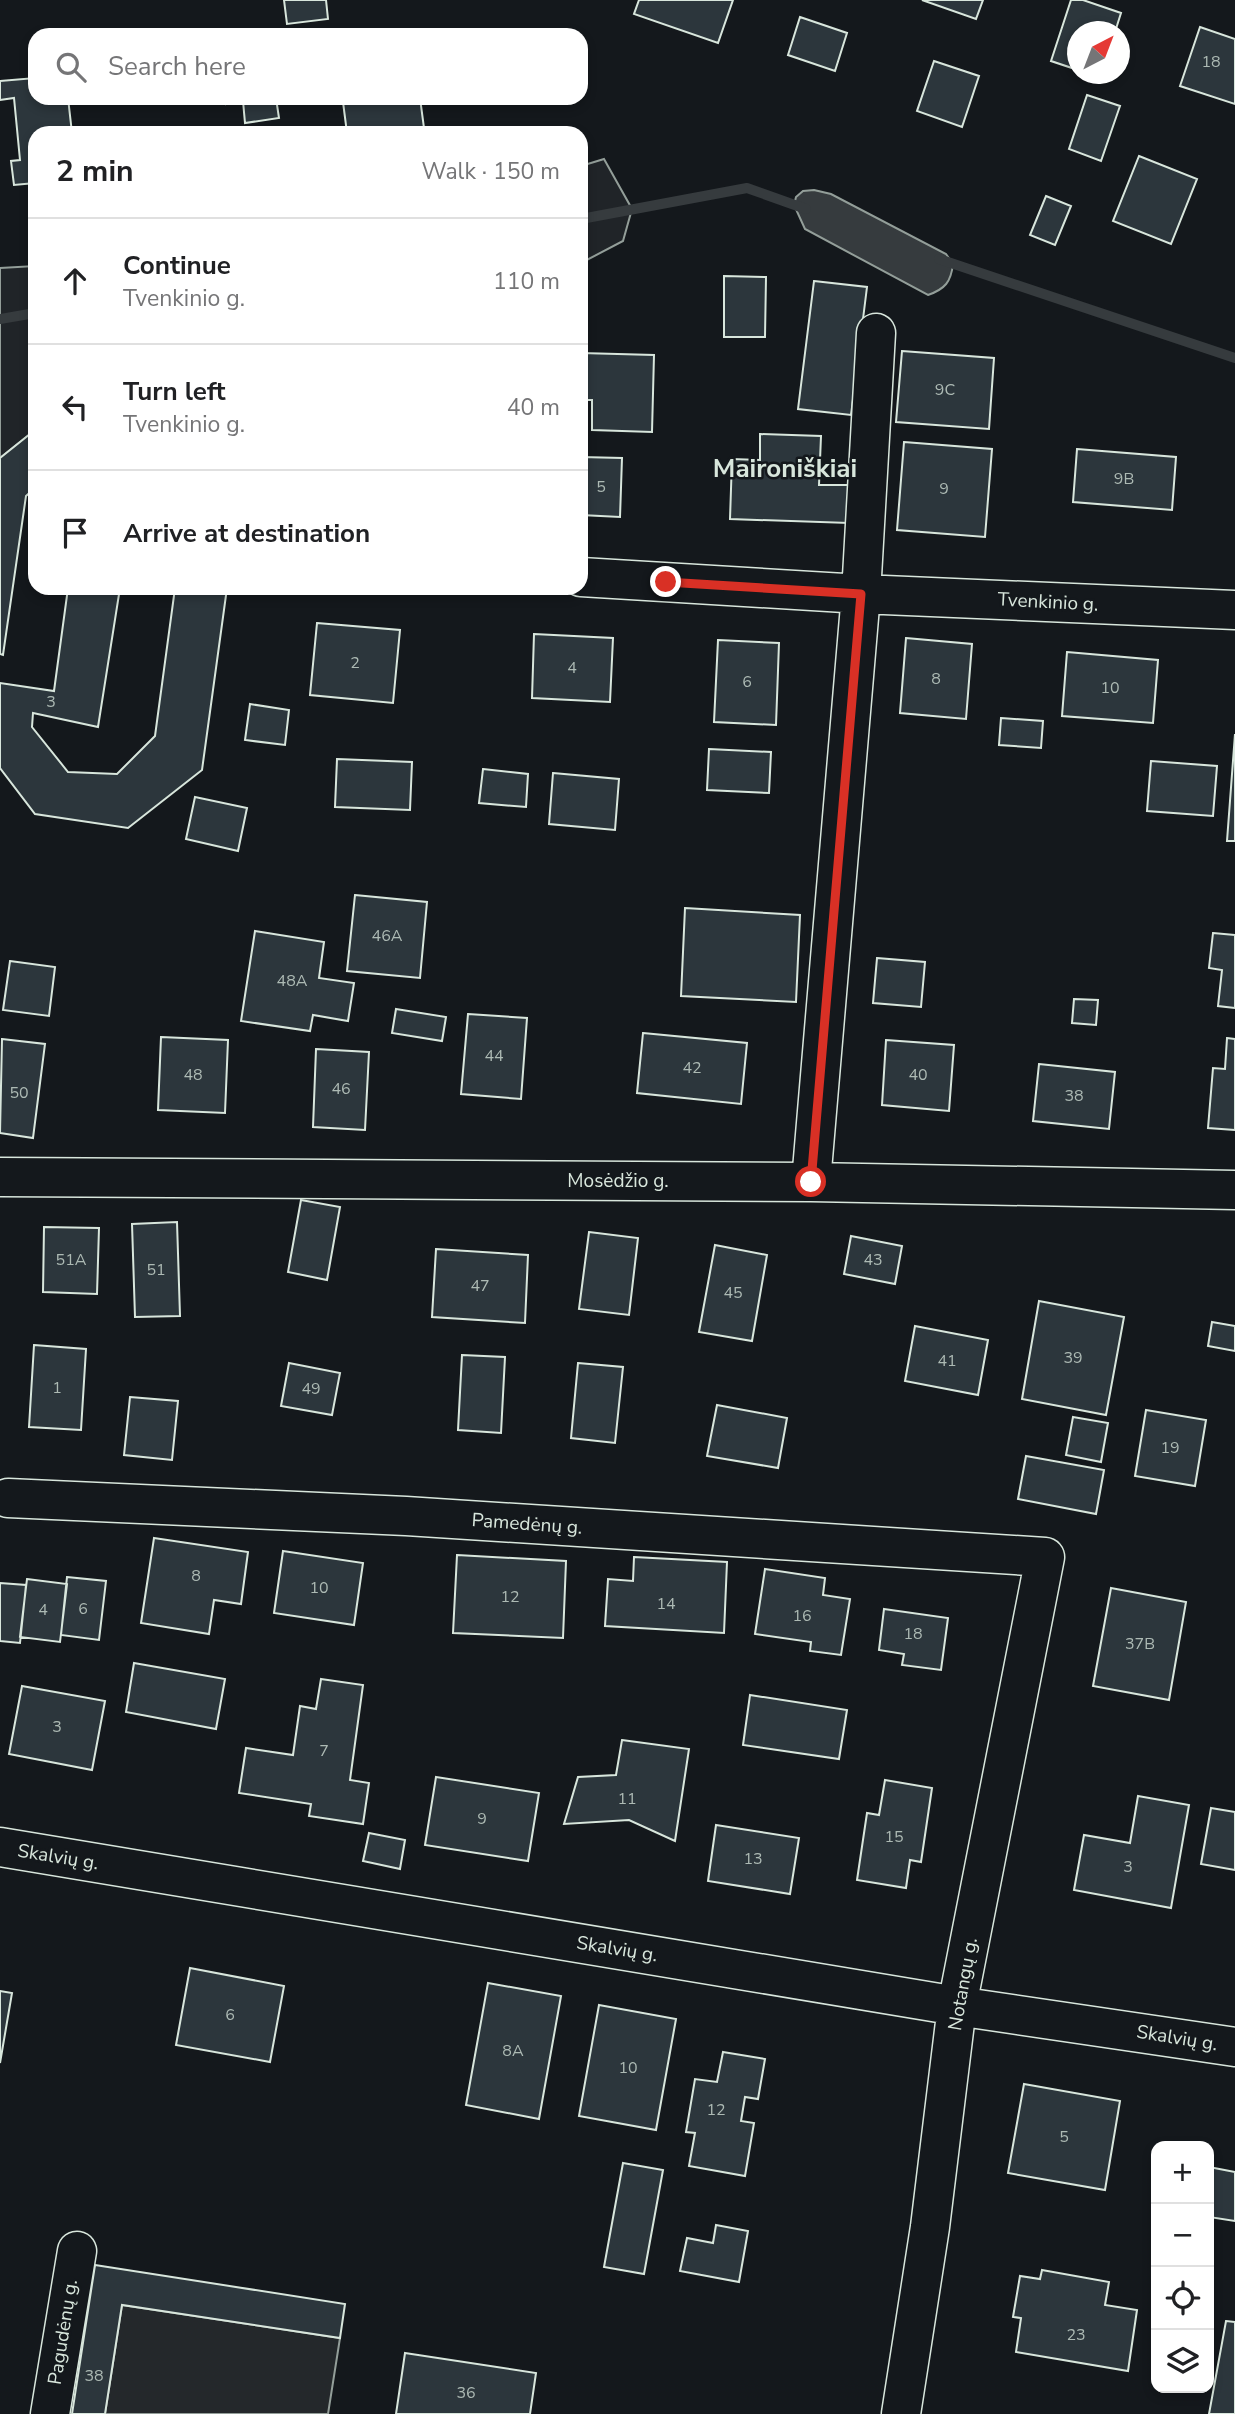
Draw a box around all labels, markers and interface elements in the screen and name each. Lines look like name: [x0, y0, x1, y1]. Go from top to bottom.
north arrow: [1067, 21, 1130, 84]
search box: [28, 28, 588, 105]
icon: search: [52, 48, 90, 86]
text: Search here: [108, 49, 246, 84]
house number: 18: [1201, 51, 1221, 73]
text: 2 min: [56, 151, 134, 192]
text: Walk · 150 m: [421, 156, 560, 187]
text: Continue: [123, 248, 231, 283]
icon: ahead: [56, 262, 94, 300]
text: 110 m: [493, 266, 560, 297]
text: Tvenkinio g.: [123, 283, 245, 314]
text: Turn left: [123, 374, 226, 409]
house number: 9C: [935, 379, 955, 401]
icon: left: [56, 388, 94, 426]
text: 40 m: [507, 392, 560, 423]
text: Tvenkinio g.: [123, 409, 245, 440]
district label: Maironiškiai: [713, 451, 857, 486]
house number: 9B: [1114, 468, 1134, 490]
house number: 5: [596, 476, 606, 498]
house number: 9: [939, 478, 949, 500]
icon: arrive: [56, 514, 94, 552]
text: Arrive at destination: [123, 516, 370, 551]
route end: [650, 566, 681, 597]
street label: Tvenkinio g.: [997, 586, 1099, 618]
house number: 2: [350, 652, 360, 674]
house number: 4: [567, 657, 577, 679]
house number: 8: [931, 668, 941, 690]
house number: 6: [742, 671, 752, 693]
house number: 10: [1100, 677, 1120, 699]
house number: 3: [46, 691, 56, 713]
house number: 46A: [372, 925, 403, 947]
house number: 48A: [277, 970, 308, 992]
house number: 44: [484, 1045, 504, 1067]
house number: 42: [682, 1057, 702, 1079]
house number: 48: [183, 1064, 203, 1086]
house number: 40: [908, 1064, 928, 1086]
house number: 46: [331, 1078, 351, 1100]
house number: 50: [9, 1082, 29, 1104]
house number: 38: [1064, 1085, 1084, 1107]
route start: [795, 1166, 826, 1197]
street label: Mosėdžio g.: [567, 1168, 669, 1194]
house number: 51A: [56, 1249, 87, 1271]
house number: 43: [863, 1249, 883, 1271]
house number: 51: [146, 1259, 166, 1281]
house number: 47: [470, 1275, 490, 1297]
house number: 45: [723, 1282, 743, 1304]
house number: 39: [1063, 1347, 1083, 1369]
house number: 41: [937, 1350, 957, 1372]
house number: 1: [52, 1377, 62, 1399]
house number: 49: [301, 1378, 321, 1400]
house number: 19: [1160, 1437, 1180, 1459]
street label: Pamedėnų g.: [471, 1507, 583, 1541]
house number: 8: [191, 1565, 201, 1587]
house number: 10: [309, 1577, 329, 1599]
house number: 12: [500, 1586, 520, 1608]
house number: 14: [656, 1593, 676, 1615]
house number: 6: [78, 1598, 88, 1620]
house number: 4: [38, 1599, 48, 1621]
house number: 16: [792, 1605, 812, 1627]
house number: 18: [903, 1623, 923, 1645]
house number: 37B: [1125, 1633, 1155, 1655]
house number: 3: [52, 1716, 62, 1738]
house number: 7: [319, 1740, 329, 1762]
house number: 11: [617, 1788, 637, 1810]
house number: 9: [477, 1808, 487, 1830]
house number: 15: [884, 1826, 904, 1848]
street label: Skalvių g.: [16, 1838, 100, 1876]
house number: 13: [743, 1848, 763, 1870]
house number: 3: [1123, 1856, 1133, 1878]
street label: Skalvių g.: [575, 1930, 659, 1968]
street label: Notangų g.: [942, 1935, 984, 2033]
house number: 6: [225, 2004, 235, 2026]
street label: Skalvių g.: [1135, 2019, 1219, 2057]
house number: 8A: [502, 2040, 524, 2062]
house number: 10: [618, 2057, 638, 2079]
house number: 12: [706, 2099, 726, 2121]
house number: 5: [1059, 2126, 1069, 2148]
map controls: [1151, 2141, 1214, 2393]
button: +: [1151, 2141, 1214, 2204]
button: −: [1151, 2204, 1214, 2267]
button: locate: [1151, 2267, 1214, 2330]
street label: Pagudėnų g.: [42, 2277, 84, 2387]
house number: 23: [1066, 2324, 1086, 2346]
button: layers: [1151, 2330, 1214, 2393]
house number: 38: [84, 2365, 104, 2387]
house number: 36: [456, 2382, 476, 2404]

